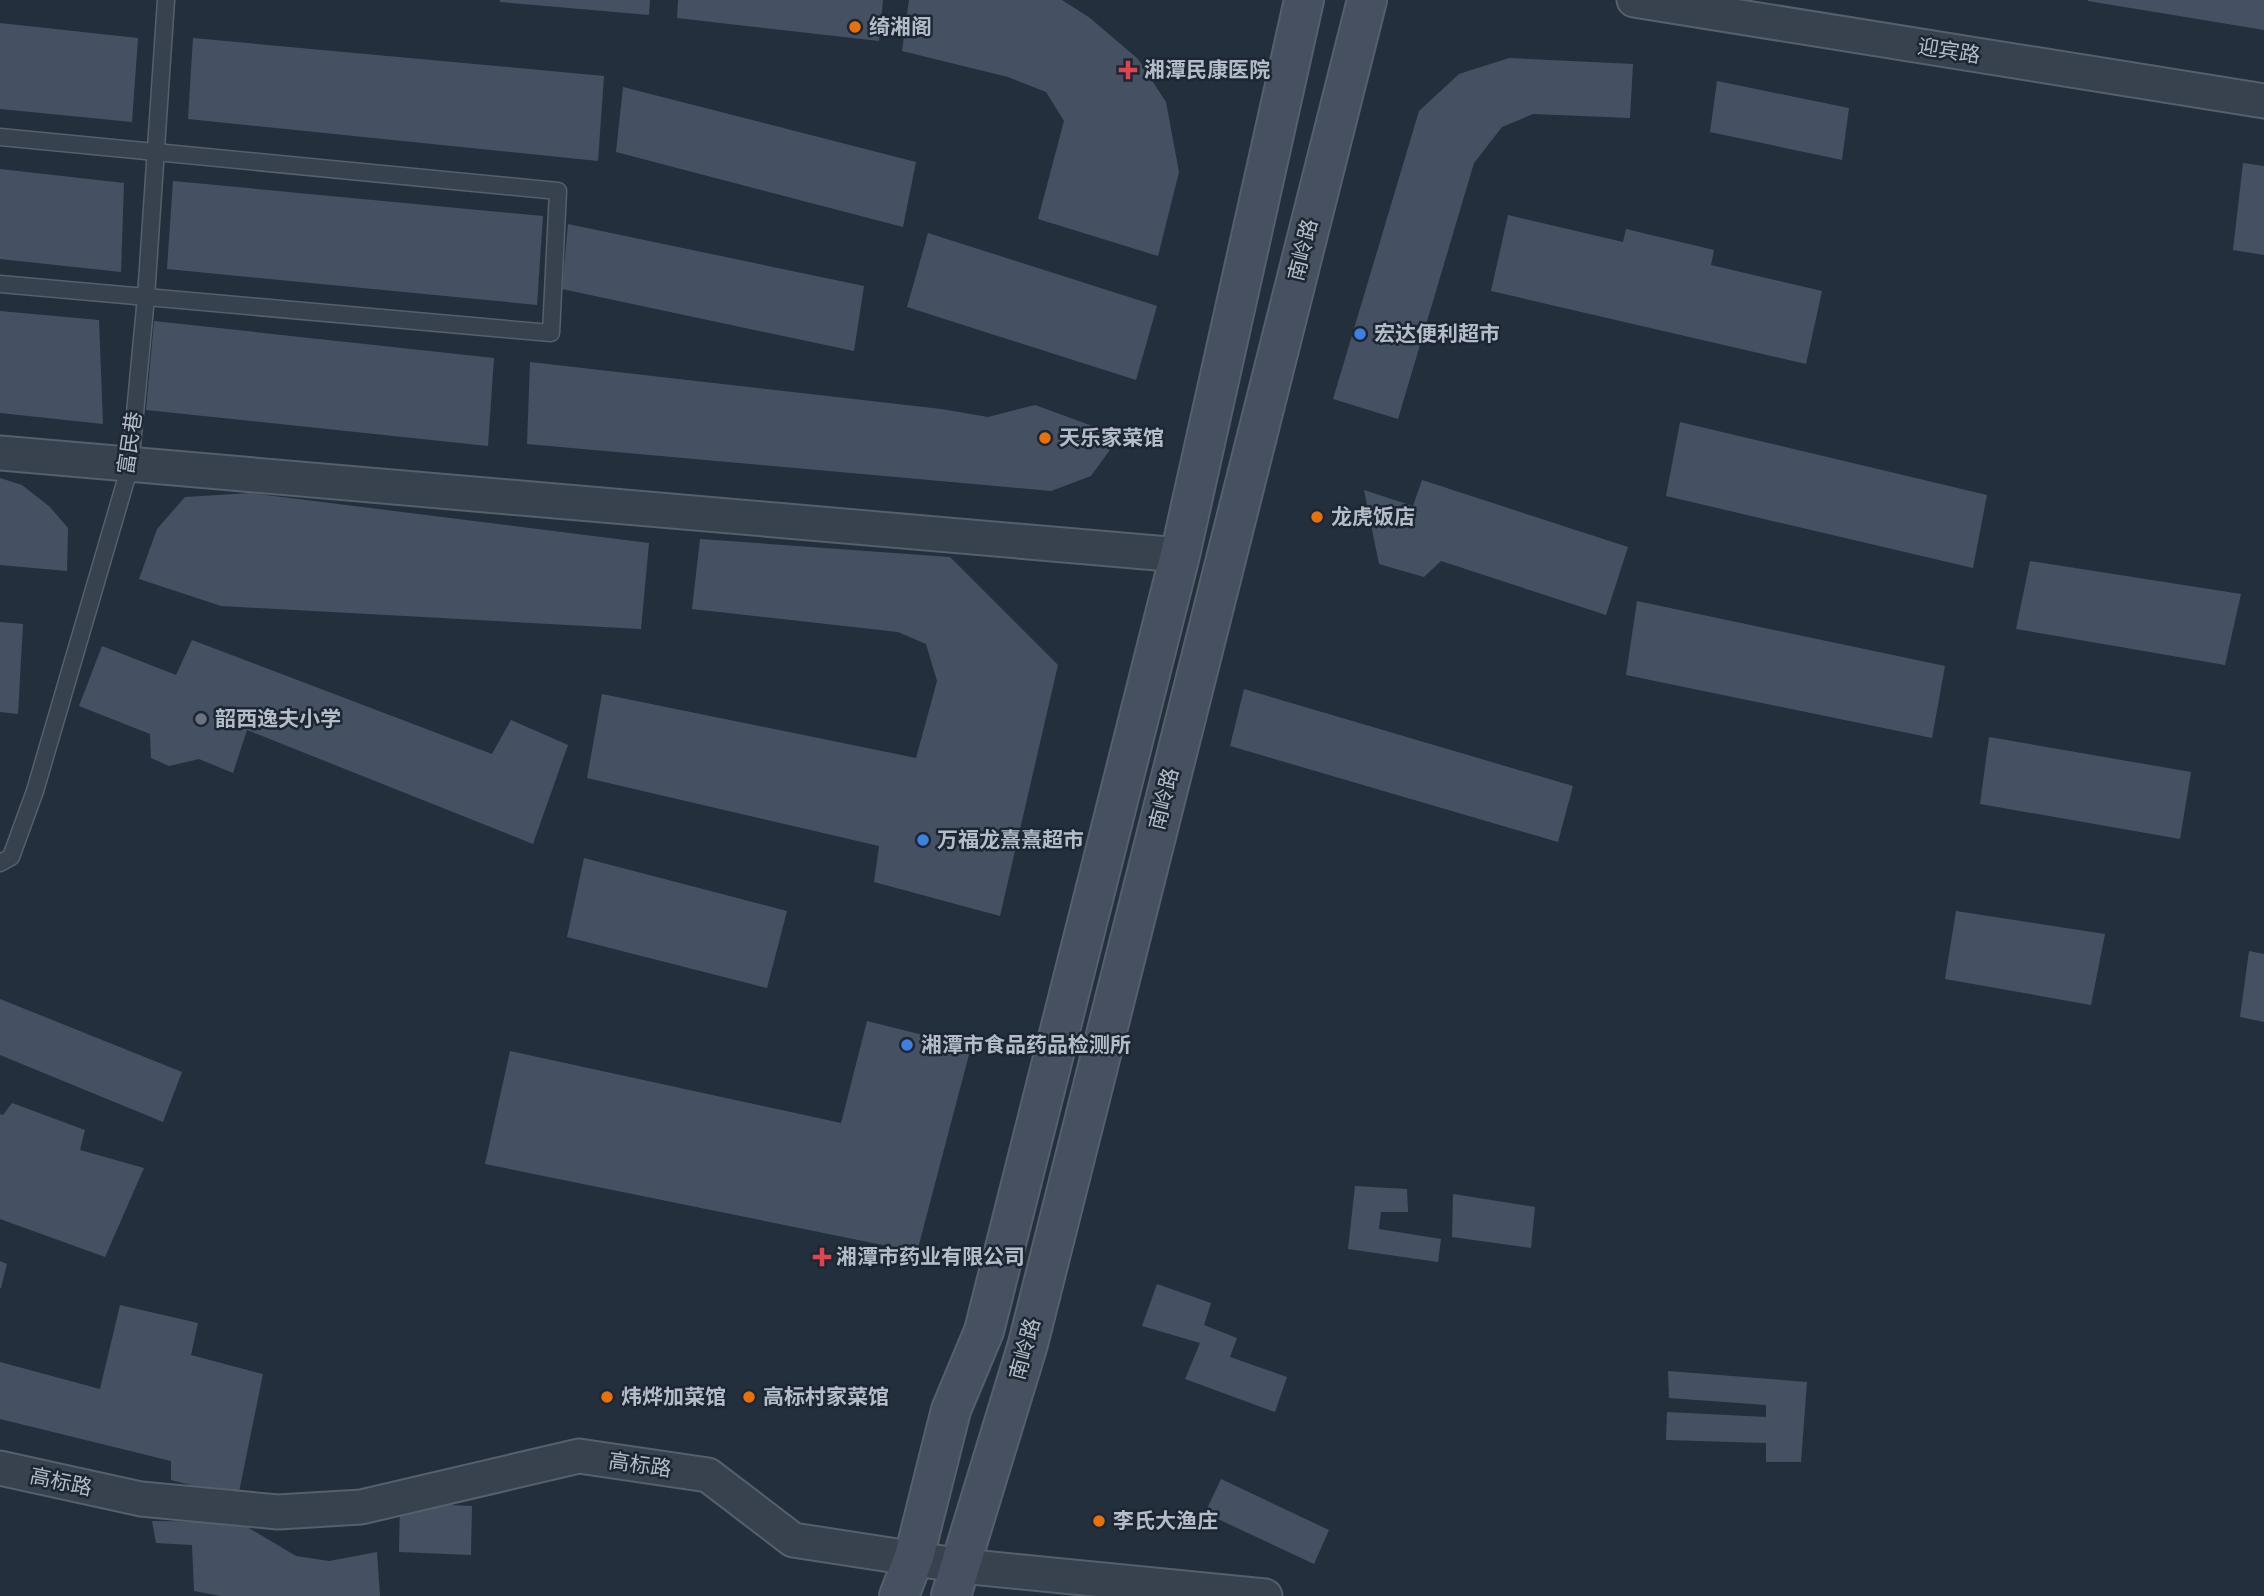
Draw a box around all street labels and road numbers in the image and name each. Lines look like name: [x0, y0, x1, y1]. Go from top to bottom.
street label: 迎宾路: [1916, 33, 1982, 68]
street label: 南岭路: [1283, 216, 1322, 283]
street label: 富民巷: [113, 410, 146, 476]
street label: 南岭路: [1144, 765, 1183, 832]
street label: 南岭路: [1004, 1315, 1045, 1383]
street label: 高标路: [607, 1448, 673, 1481]
street label: 高标路: [28, 1463, 95, 1500]

